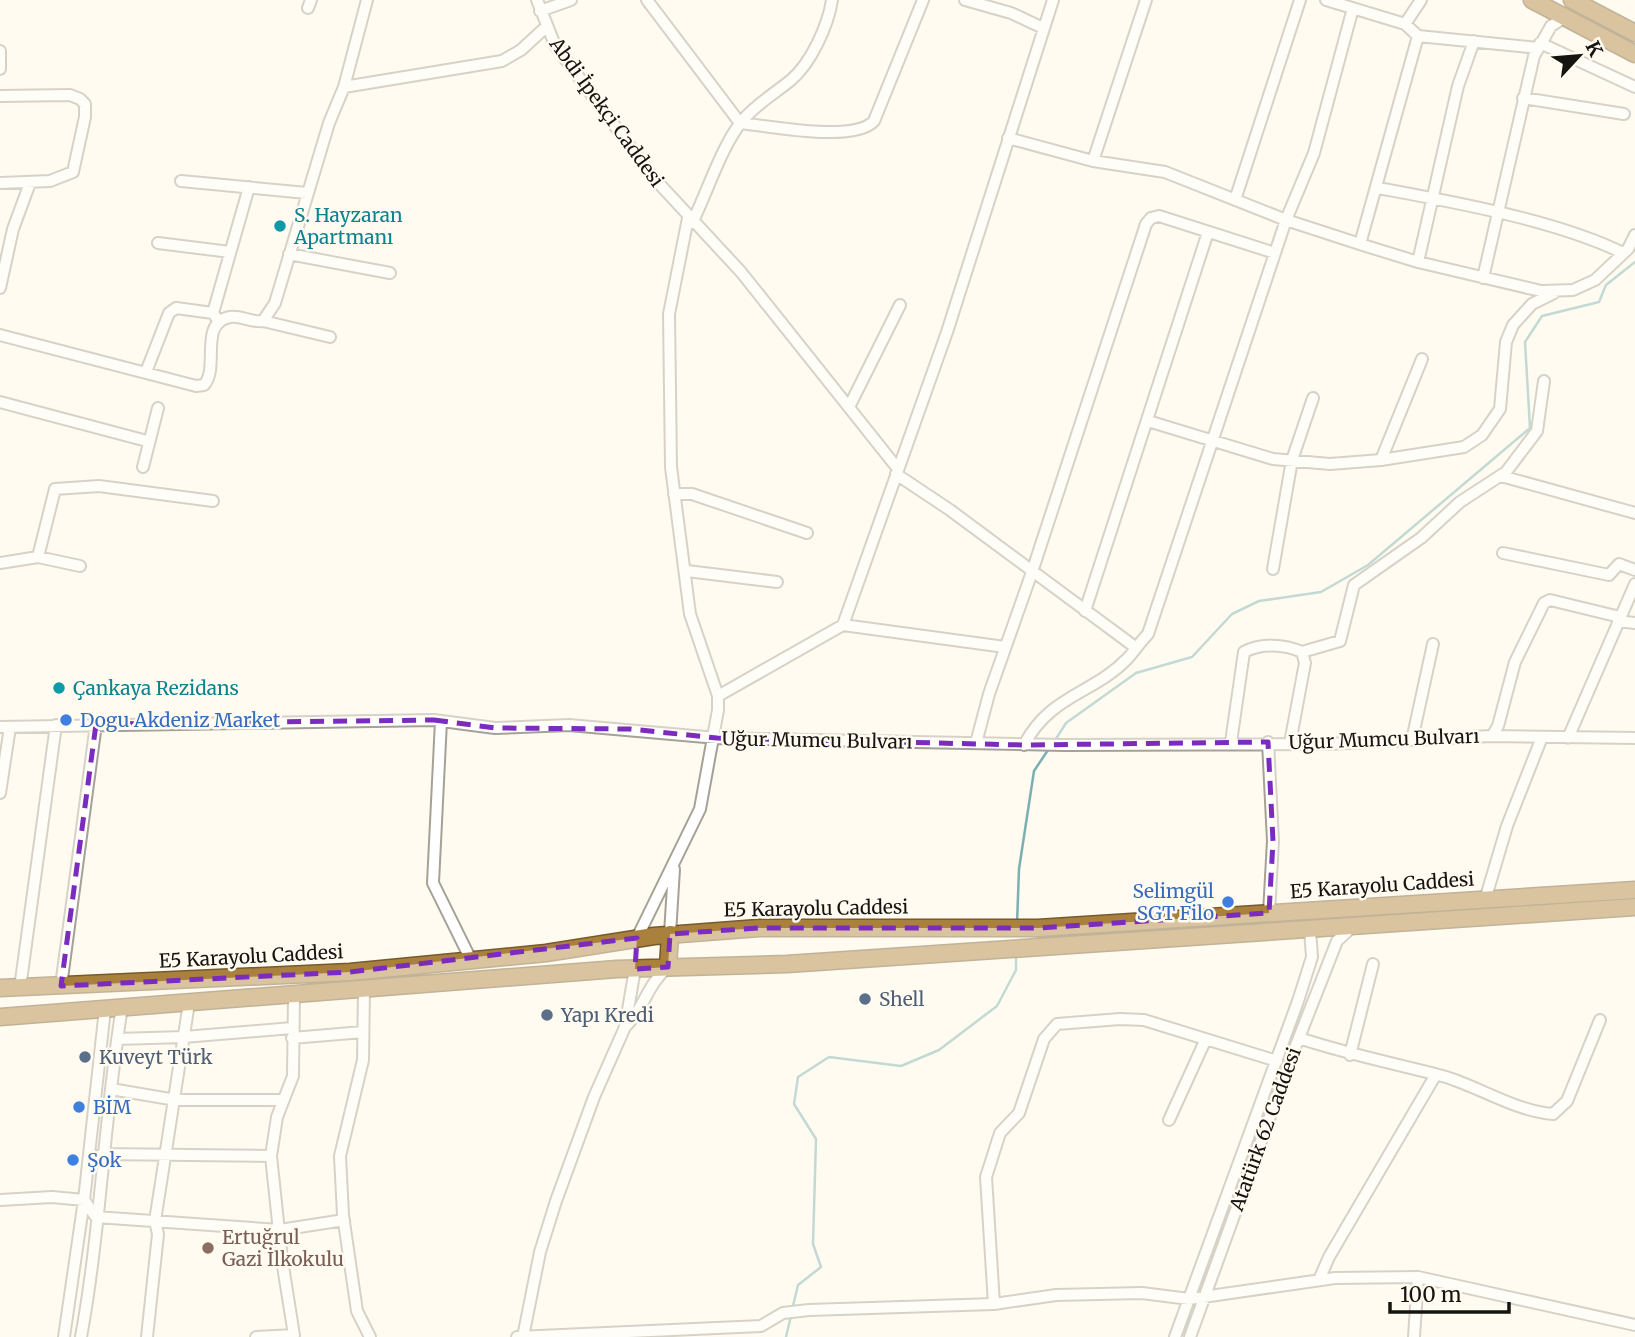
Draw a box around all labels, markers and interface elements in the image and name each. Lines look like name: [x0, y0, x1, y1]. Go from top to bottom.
north arrow: [1544, 21, 1614, 91]
street label: Abdi İpekçi Caddesi: [544, 32, 669, 191]
text: K: [1580, 37, 1609, 61]
place label: S. Hayzaran Apartmanı: [293, 203, 403, 249]
marker: S. Hayzaran Apartmanı: [272, 218, 288, 234]
place label: Çankaya Rezidans: [73, 676, 239, 700]
marker: Çankaya Rezidans: [51, 680, 67, 696]
place label: Dogu Akdeniz Market: [80, 708, 281, 732]
marker: Dogu Akdeniz Market: [58, 712, 74, 728]
street label: Uğur Mumcu Bulvarı: [1288, 724, 1480, 754]
street label: Uğur Mumcu Bulvarı: [721, 726, 913, 754]
street label: E5 Karayolu Caddesi: [1289, 867, 1475, 903]
place label: Selimgül SGT Filo: [1133, 879, 1214, 925]
street label: E5 Karayolu Caddesi: [724, 894, 908, 922]
marker: Selimgül SGT Filo: [1220, 894, 1236, 910]
street label: E5 Karayolu Caddesi: [158, 939, 344, 973]
place label: Shell: [879, 987, 924, 1011]
marker: Shell: [857, 991, 873, 1007]
place label: Yapı Kredi: [560, 1003, 654, 1027]
marker: Yapı Kredi: [539, 1007, 555, 1023]
street label: Atatürk 62 Caddesi: [1224, 1044, 1306, 1215]
place label: Kuveyt Türk: [99, 1045, 213, 1069]
marker: Kuveyt Türk: [77, 1049, 93, 1065]
place label: BİM: [93, 1095, 132, 1119]
marker: BİM: [71, 1099, 87, 1115]
place label: Şok: [87, 1148, 121, 1172]
marker: Şok: [65, 1152, 81, 1168]
place label: Ertuğrul Gazi İlkokulu: [222, 1225, 344, 1271]
marker: Ertuğrul Gazi İlkokulu: [200, 1240, 216, 1256]
scale bar: [1390, 1270, 1509, 1314]
text: 100 m: [1400, 1281, 1462, 1308]

